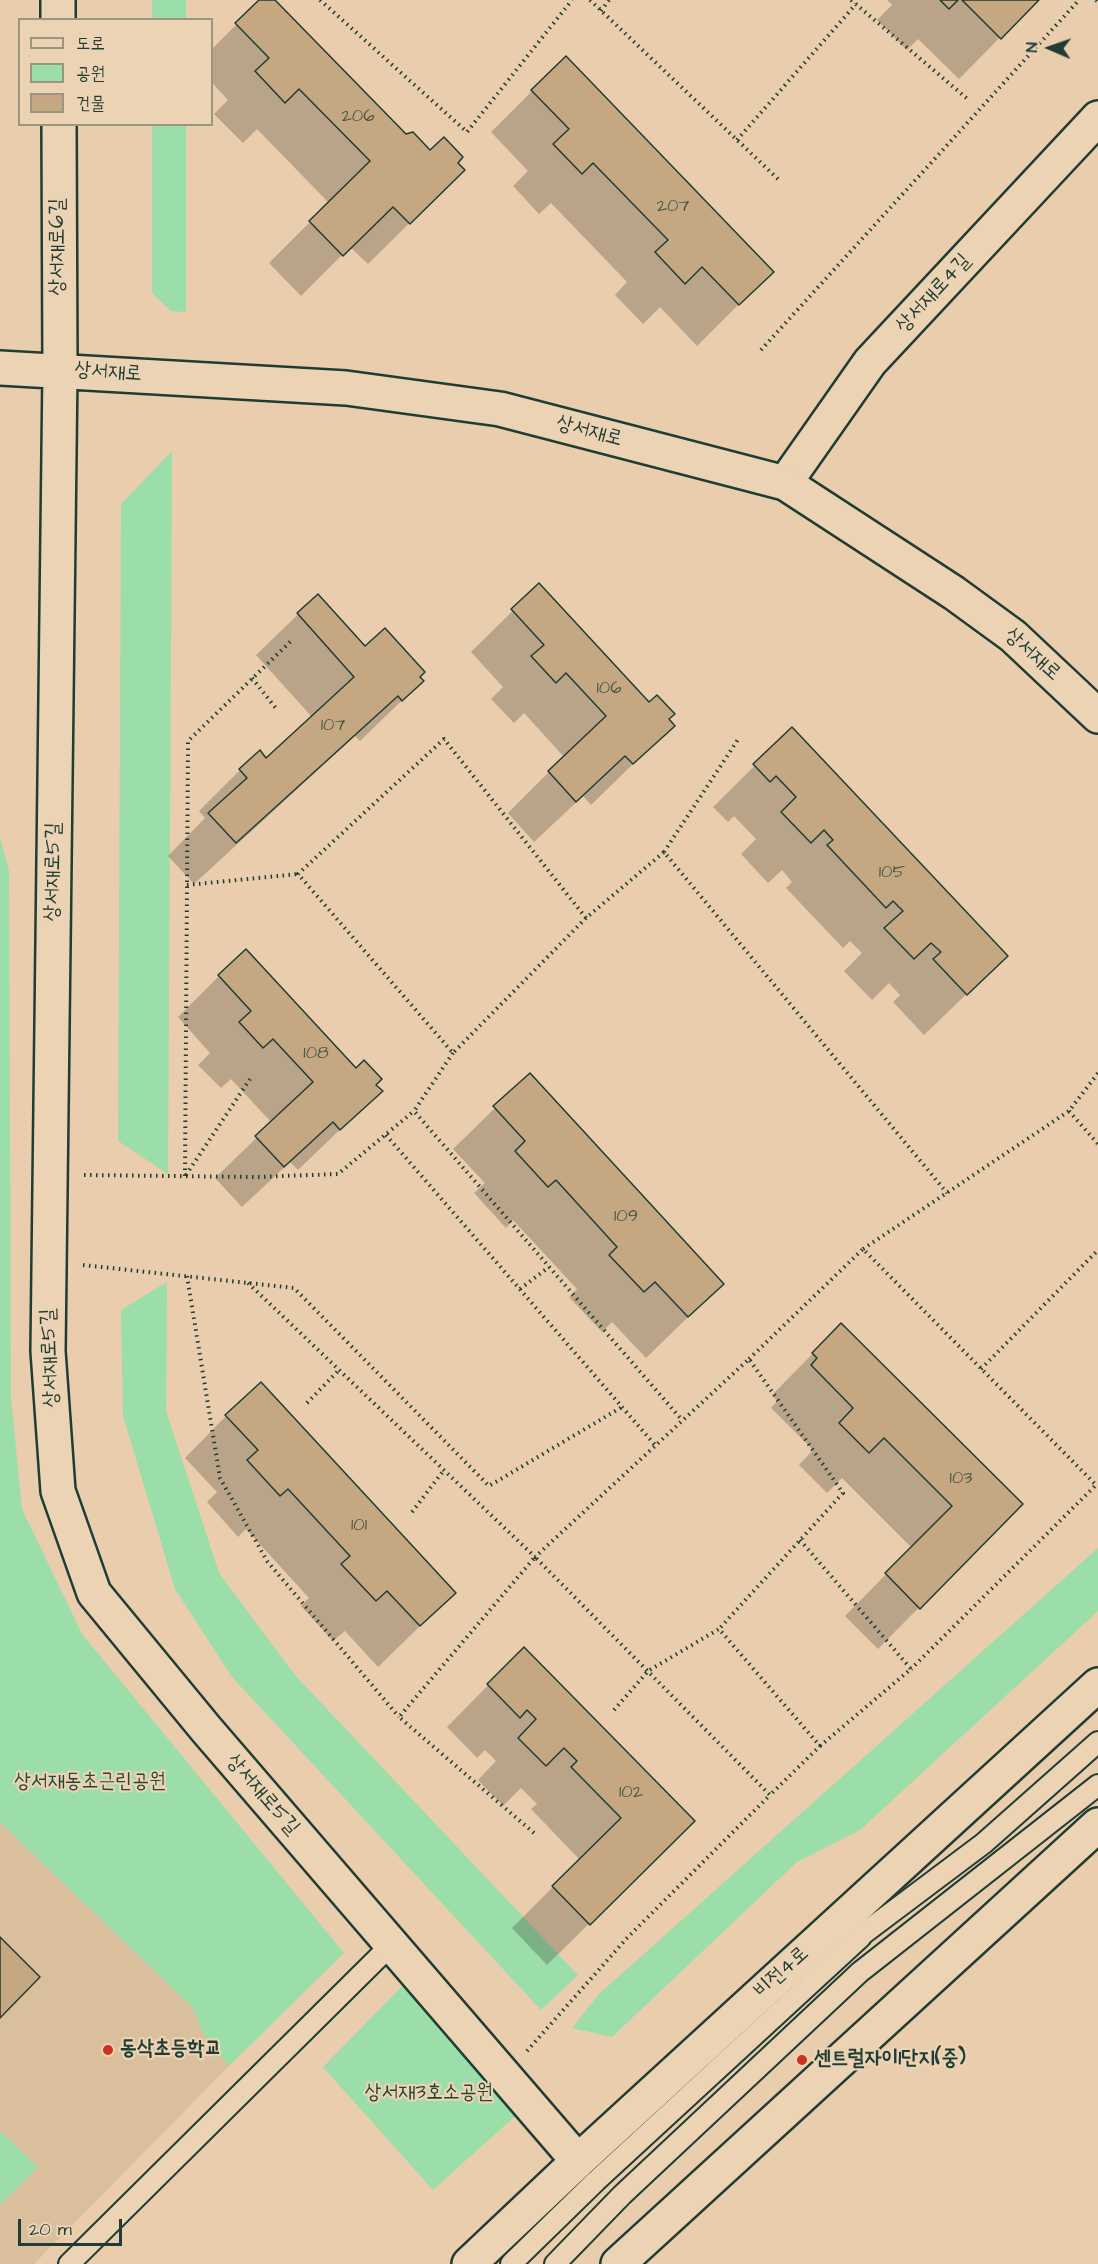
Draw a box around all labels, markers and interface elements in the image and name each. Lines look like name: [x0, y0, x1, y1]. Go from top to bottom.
legend: [18, 18, 213, 126]
north arrow: [1020, 18, 1080, 78]
text: 도로: [76, 31, 105, 56]
text: N: [1021, 42, 1043, 53]
text: 공원: [76, 61, 105, 86]
text: 건물: [76, 91, 105, 116]
house number: 206: [342, 106, 374, 128]
house number: 207: [657, 196, 689, 218]
street label: 상서재로6길: [46, 198, 72, 296]
street label: 상서재로4길: [891, 249, 977, 339]
street label: 상서재로: [73, 358, 143, 388]
street label: 상서재로: [553, 411, 625, 453]
street label: 상서재로: [998, 623, 1066, 687]
house number: 106: [597, 678, 621, 700]
house number: 107: [321, 715, 345, 737]
street label: 상서재로5길: [41, 822, 67, 922]
house number: 105: [879, 862, 905, 884]
house number: 108: [303, 1043, 329, 1065]
house number: 109: [614, 1206, 638, 1228]
street label: 상서재로5길: [37, 1308, 65, 1408]
house number: 103: [950, 1468, 972, 1490]
house number: 101: [351, 1515, 367, 1537]
street label: 상서재로5길: [220, 1749, 304, 1841]
park label: 상서재동초근린공원: [14, 1770, 166, 1796]
house number: 102: [619, 1782, 643, 1804]
street label: 비전4로: [749, 1942, 815, 2004]
place label: 동삭초등학교: [120, 2037, 221, 2063]
marker: 동삭초등학교: [101, 2043, 115, 2057]
place label: 센트럴자이1단지(중): [814, 2047, 966, 2073]
marker: 센트럴자이1단지(중): [795, 2053, 809, 2067]
park label: 상서재3호소공원: [365, 2081, 493, 2107]
scale bar: [21, 2207, 124, 2245]
text: 20 m: [29, 2217, 72, 2242]

